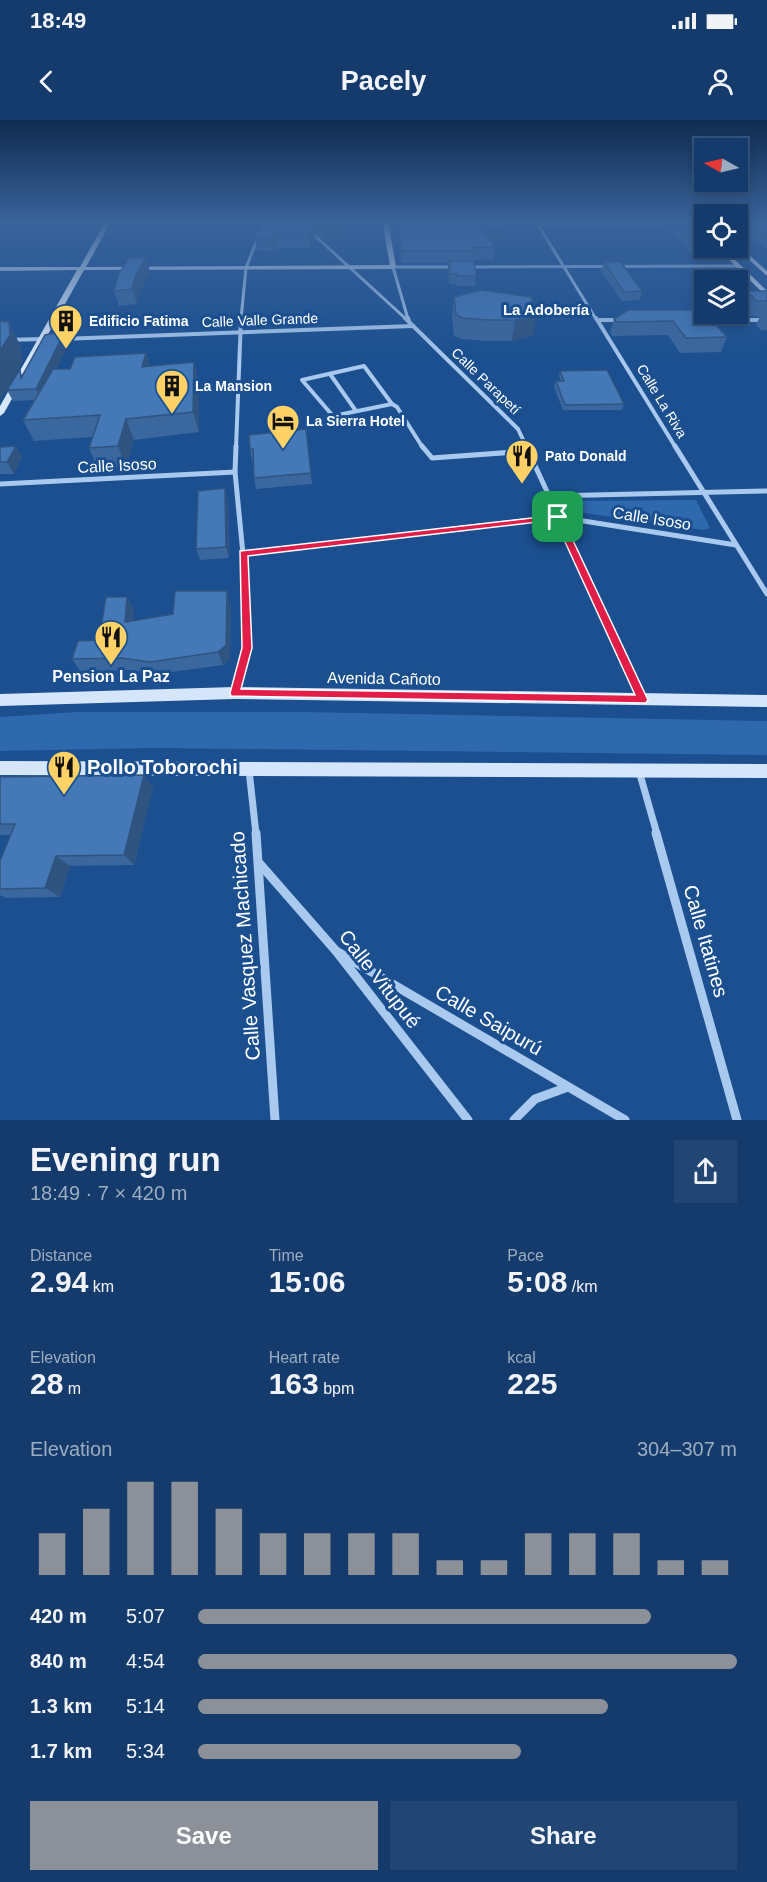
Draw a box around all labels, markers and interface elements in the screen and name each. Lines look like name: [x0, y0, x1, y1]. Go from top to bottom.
text: 18:49: [30, 8, 86, 33]
icon: back: [30, 65, 63, 98]
icon: person: [704, 65, 737, 98]
text: Pacely: [341, 66, 426, 96]
north arrow: [694, 138, 748, 192]
map controls: [694, 138, 748, 324]
button: locate: [694, 204, 748, 258]
button: layers: [694, 270, 748, 324]
district label: La Adobería: [503, 301, 590, 318]
building icon: Edificio Fatima: [48, 303, 84, 350]
street label: Calle Valle Grande: [202, 310, 319, 330]
place label: Edificio Fatima: [89, 313, 189, 329]
street label: Calle Parapetí: [449, 344, 524, 418]
street label: Calle La Riva: [634, 361, 690, 441]
building icon: La Mansion: [154, 368, 190, 415]
place label: La Mansion: [195, 378, 272, 394]
hotel icon: La Sierra Hotel: [265, 403, 301, 450]
place label: La Sierra Hotel: [306, 413, 405, 429]
restaurant icon: Pato Donald: [504, 438, 540, 485]
place label: Pato Donald: [545, 448, 627, 464]
street label: Calle Isoso: [77, 455, 157, 476]
pin: [532, 491, 583, 542]
icon: arrive: [541, 500, 574, 533]
street label: Calle Isoso: [612, 504, 692, 533]
restaurant icon: Pension La Paz: [93, 619, 129, 666]
place label: Pension La Paz: [52, 668, 170, 685]
street label: Avenida Cañoto: [327, 669, 441, 688]
restaurant icon: Pollo Toborochi: [46, 749, 82, 796]
place label: Pollo Toborochi: [87, 756, 238, 778]
street label: Calle Vasquez Machicado: [226, 831, 264, 1061]
street label: Calle Itatines: [679, 882, 733, 1000]
street label: Calle Vitupué: [335, 925, 425, 1033]
street label: Calle Saipurú: [432, 980, 546, 1060]
button: share: [674, 1140, 737, 1203]
text: Evening run: [30, 1141, 221, 1178]
text: 18:49 · 7 × 420 m: [30, 1182, 187, 1204]
text: Distance: [30, 1247, 92, 1264]
text: Time: [269, 1247, 304, 1264]
text: Pace: [507, 1247, 544, 1264]
text: 2.94: [30, 1265, 88, 1298]
text: 15:06: [269, 1265, 345, 1298]
text: 5:08: [507, 1265, 567, 1298]
text: km: [88, 1278, 114, 1295]
text: /km: [567, 1278, 598, 1295]
text: Elevation: [30, 1349, 96, 1366]
text: Heart rate: [269, 1349, 340, 1366]
text: kcal: [507, 1349, 536, 1366]
text: 28: [30, 1367, 63, 1400]
text: 163: [269, 1367, 319, 1400]
text: 225: [507, 1367, 557, 1400]
text: m: [63, 1380, 81, 1397]
text: bpm: [319, 1380, 354, 1397]
text: Elevation: [30, 1438, 112, 1460]
text: 304–307 m: [637, 1438, 737, 1460]
text: 420 m: [30, 1605, 87, 1627]
text: 5:07: [126, 1605, 165, 1627]
text: 840 m: [30, 1650, 87, 1672]
text: 4:54: [126, 1650, 165, 1672]
text: 1.3 km: [30, 1695, 92, 1717]
text: 5:14: [126, 1695, 165, 1717]
text: 1.7 km: [30, 1740, 92, 1762]
text: 5:34: [126, 1740, 165, 1762]
button: Save: [30, 1801, 378, 1870]
button: Share: [390, 1801, 737, 1870]

